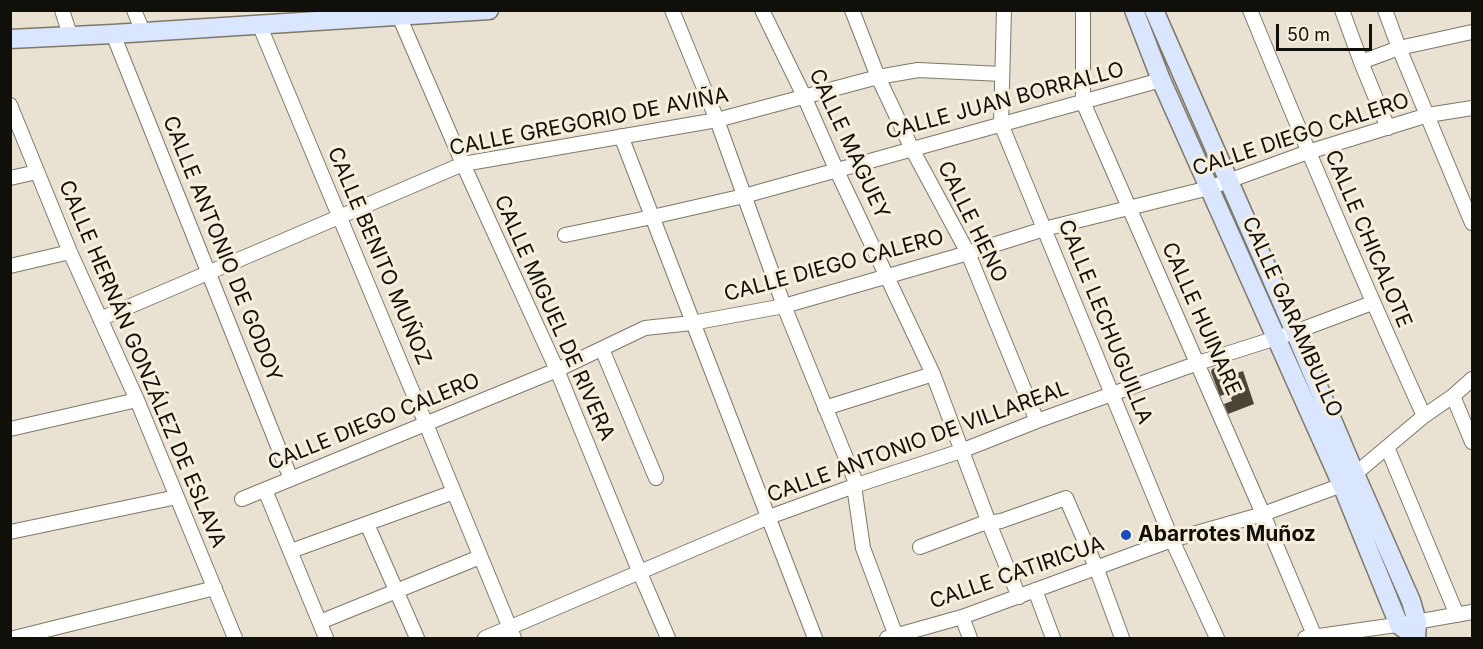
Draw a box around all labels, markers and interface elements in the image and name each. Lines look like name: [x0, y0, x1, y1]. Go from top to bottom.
scale bar: [1279, 12, 1375, 50]
text: 50 m: [1287, 24, 1330, 45]
street label: CALLE JUAN BORRALLO: [883, 57, 1127, 145]
street label: CALLE MAGUEY: [803, 65, 895, 223]
street label: CALLE GREGORIO DE AVIÑA: [447, 83, 731, 161]
street label: CALLE DIEGO CALERO: [1190, 88, 1412, 182]
street label: CALLE ANTONIO DE GODOY: [157, 112, 287, 386]
street label: CALLE BENITO MUÑOZ: [322, 143, 436, 369]
street label: CALLE CHICALOTE: [1319, 146, 1417, 332]
street label: CALLE HENO: [932, 157, 1012, 287]
street label: CALLE HERNÁN GONZÁLEZ DE ESLAVA: [53, 177, 231, 551]
street label: CALLE MIGUEL DE RIVERA: [488, 191, 620, 445]
street label: CALLE GARAMBULLO: [1236, 213, 1348, 421]
street label: CALLE LECHUGUILLA: [1052, 216, 1158, 428]
street label: CALLE DIEGO CALERO: [721, 225, 947, 307]
street label: CALLE HUINARE: [1156, 239, 1246, 399]
street label: CALLE DIEGO CALERO: [264, 368, 484, 476]
street label: CALLE ANTONIO DE VILLAREAL: [764, 376, 1072, 508]
place label: Abarrotes Muñoz: [1138, 522, 1316, 548]
marker: Abarrotes Muñoz: [1119, 528, 1133, 542]
street label: CALLE CATIRICUA: [927, 531, 1107, 615]

